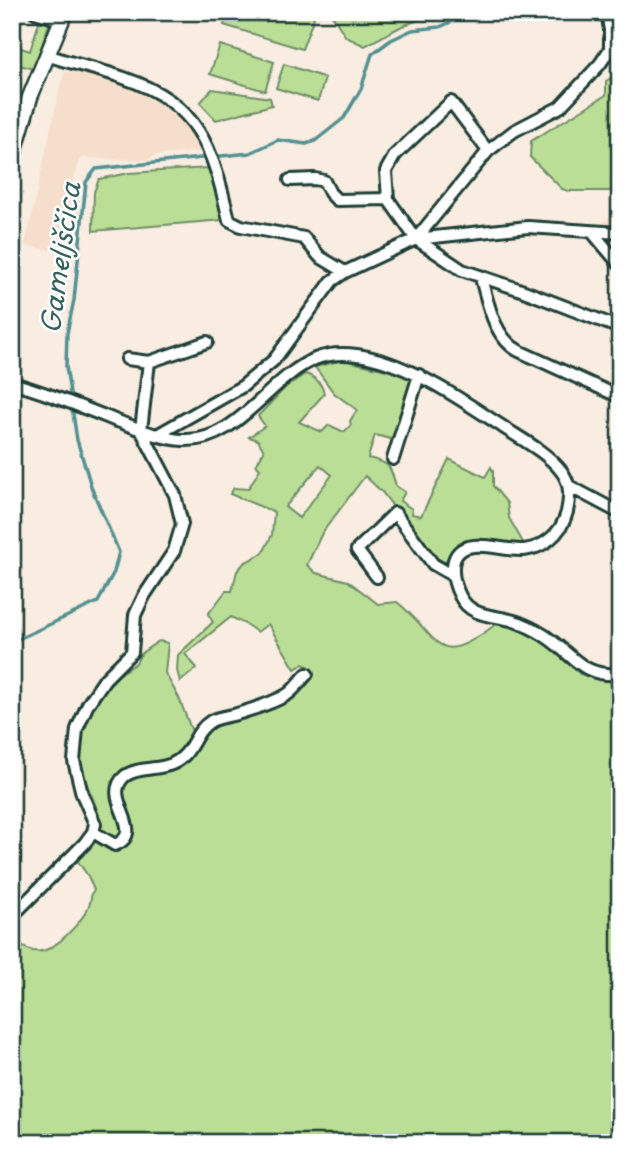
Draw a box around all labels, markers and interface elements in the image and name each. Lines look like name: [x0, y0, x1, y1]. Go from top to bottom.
water label: Gameljščica: [30, 179, 90, 336]

